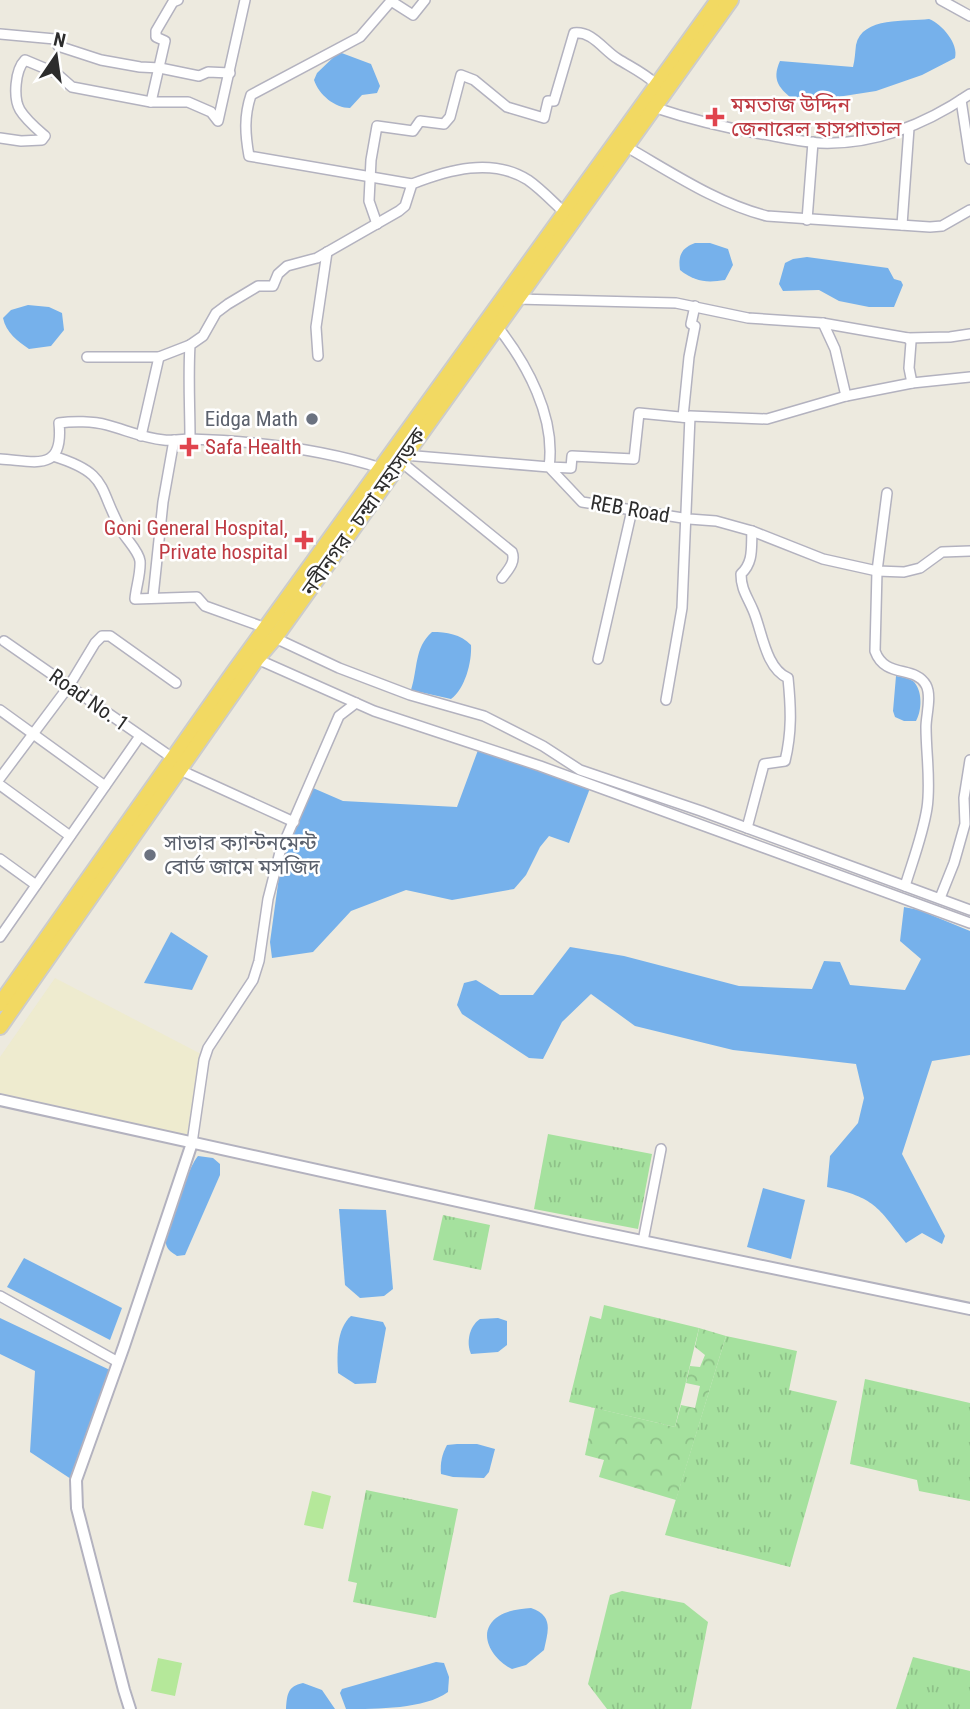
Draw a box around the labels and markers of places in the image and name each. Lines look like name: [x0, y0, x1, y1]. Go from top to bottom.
place label: মমতাজ উদ্দিন জেনারেল হাসপাতাল: [730, 93, 902, 141]
marker: মমতাজ উদ্দিন জেনারেল হাসপাতাল: [705, 107, 725, 127]
place label: Eidga Math: [205, 407, 298, 431]
marker: Eidga Math: [304, 411, 320, 427]
place label: Safa Health: [205, 435, 302, 459]
marker: Safa Health: [179, 437, 199, 457]
place label: Goni General Hospital, Private hospital: [104, 516, 288, 564]
marker: Goni General Hospital, Private hospital: [294, 530, 314, 550]
place label: সাভার ক্যান্টনমেন্ট বোর্ড জামে মসজিদ: [163, 831, 320, 879]
marker: সাভার ক্যান্টনমেন্ট বোর্ড জামে মসজিদ: [142, 847, 158, 863]

